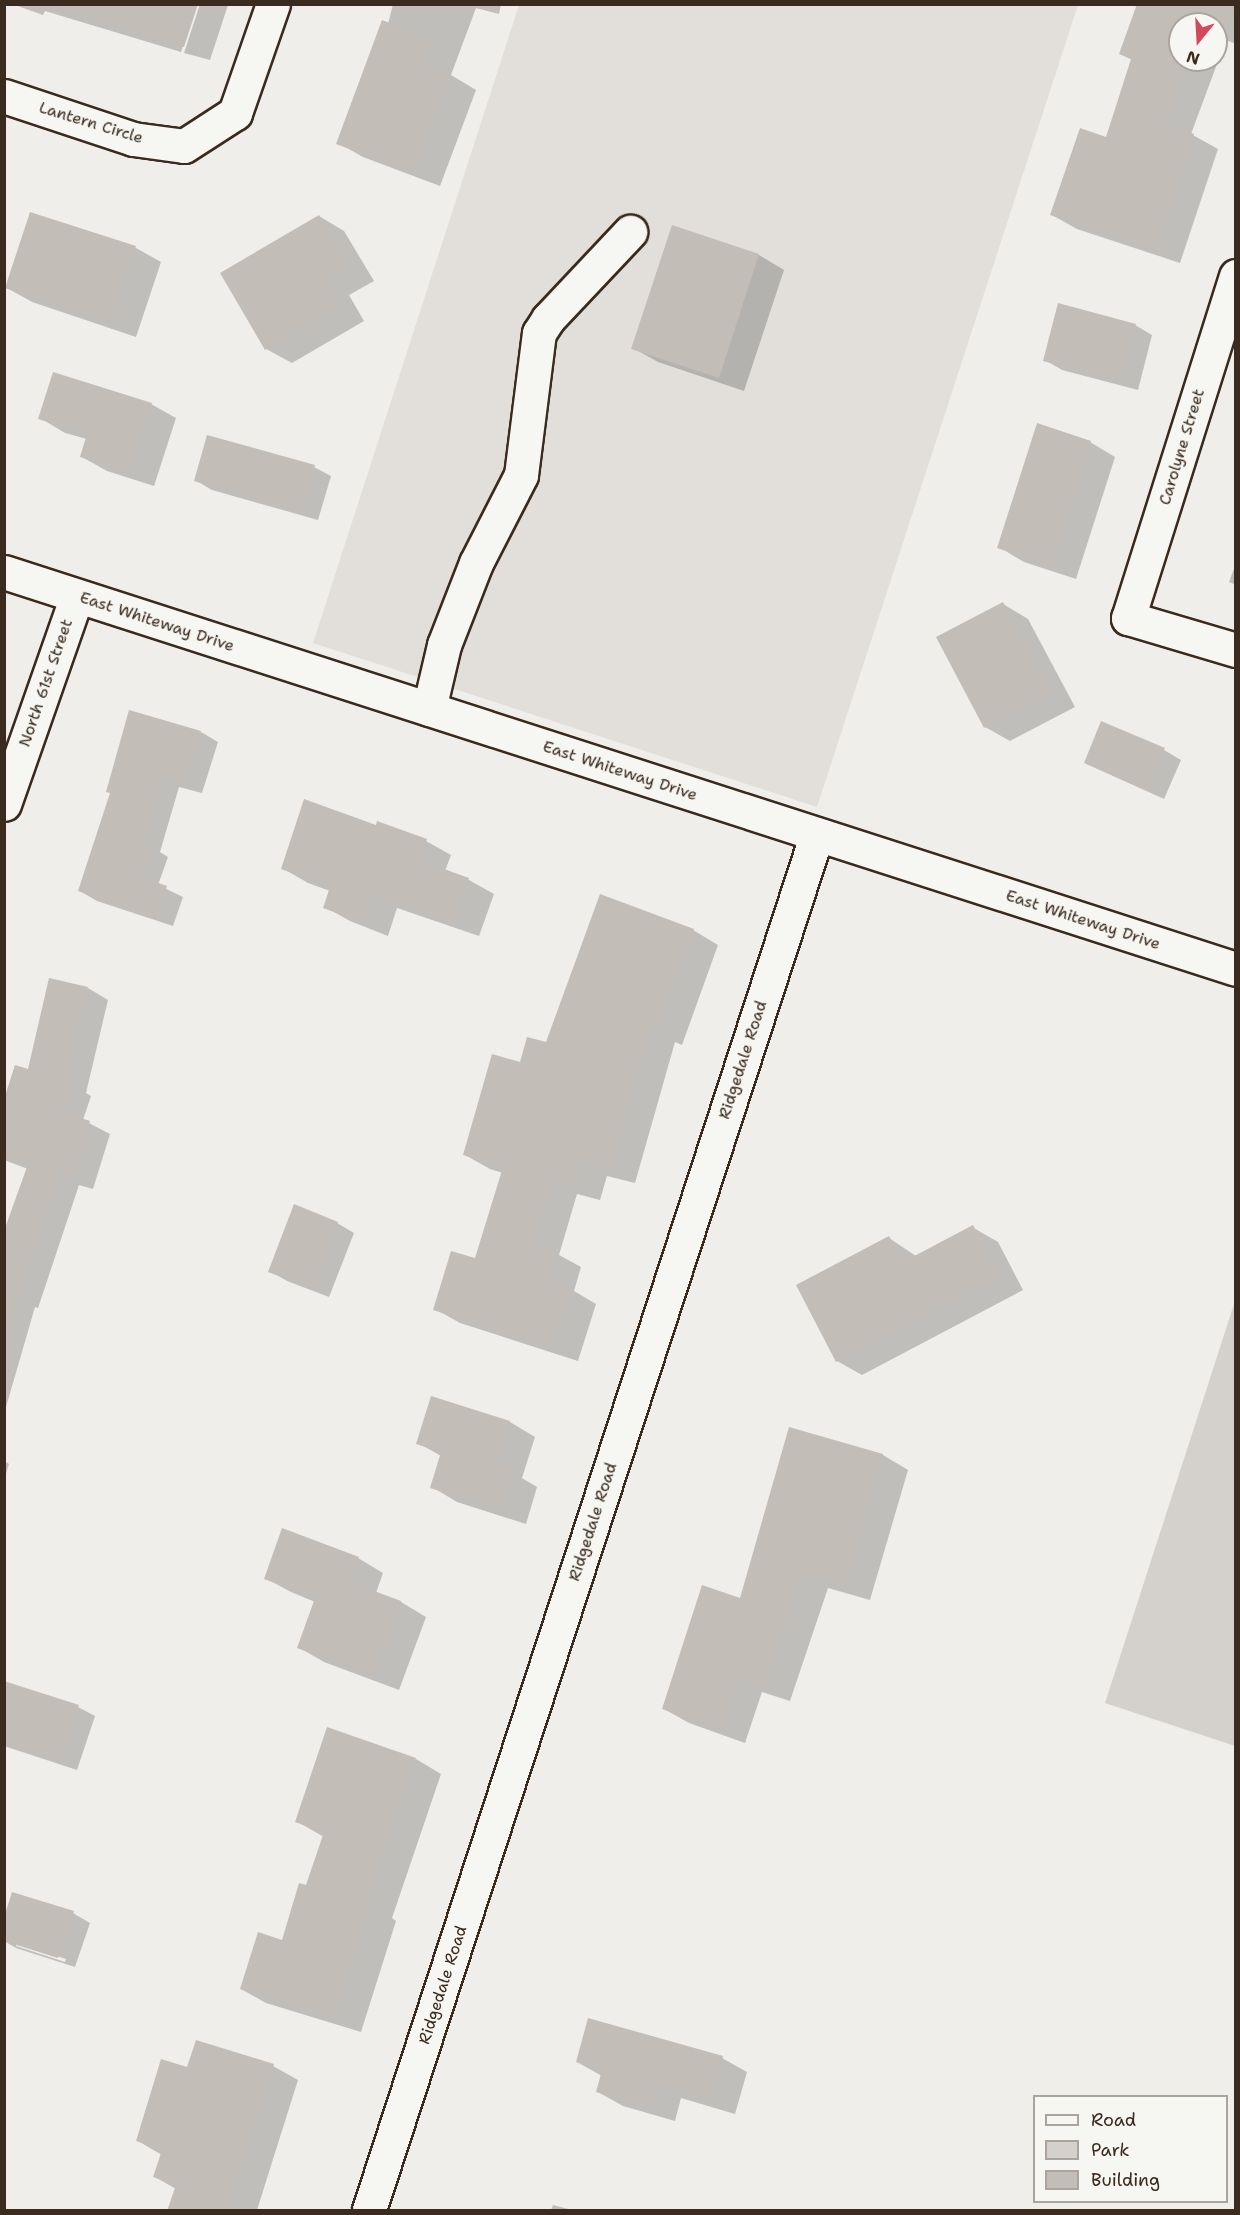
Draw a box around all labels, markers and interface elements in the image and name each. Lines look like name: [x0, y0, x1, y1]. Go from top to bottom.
north arrow: [1168, 12, 1228, 72]
text: N: [1184, 46, 1202, 70]
street label: Lantern Circle: [37, 98, 145, 148]
street label: Carolyne Street: [1155, 387, 1209, 507]
street label: East Whiteway Drive: [77, 588, 237, 656]
street label: North 61st Street: [15, 617, 77, 749]
street label: East Whiteway Drive: [540, 737, 700, 805]
street label: East Whiteway Drive: [1003, 886, 1163, 954]
street label: Ridgedale Road: [715, 998, 771, 1122]
street label: Ridgedale Road: [565, 1460, 621, 1584]
street label: Ridgedale Road: [415, 1923, 471, 2047]
legend: [1033, 2095, 1228, 2203]
text: Road: [1091, 2108, 1136, 2132]
text: Park: [1091, 2138, 1130, 2162]
text: Building: [1091, 2168, 1160, 2192]

